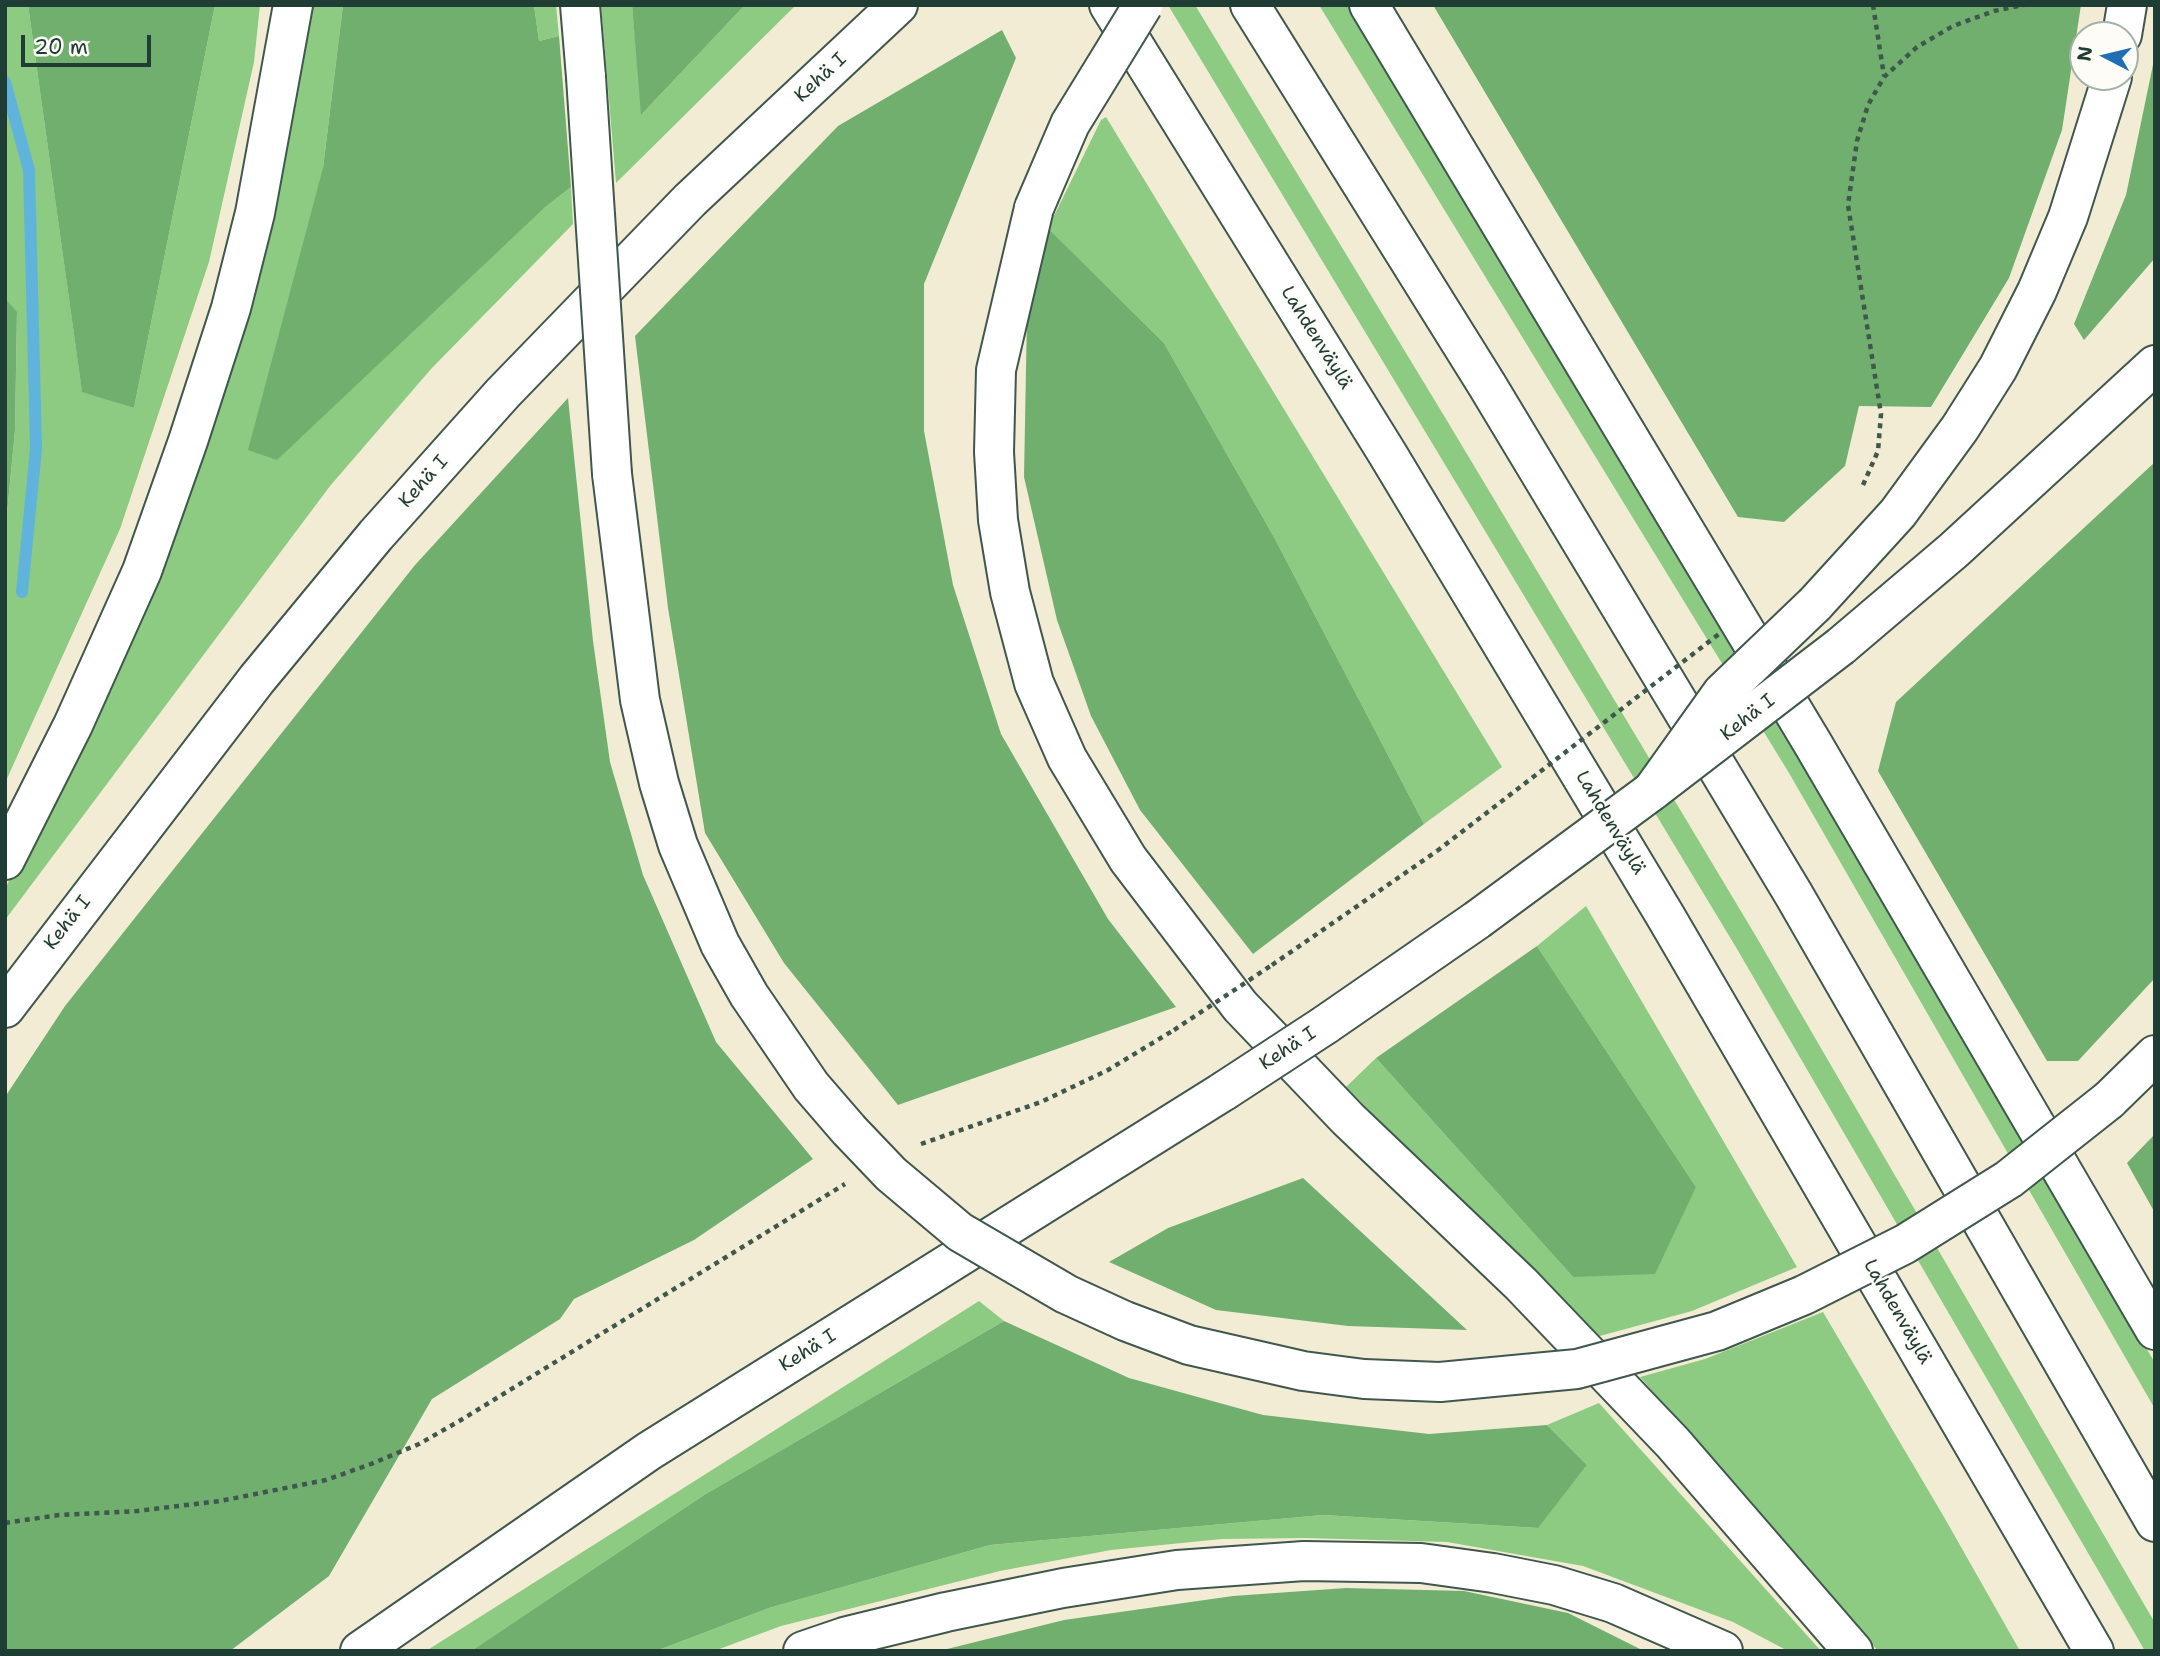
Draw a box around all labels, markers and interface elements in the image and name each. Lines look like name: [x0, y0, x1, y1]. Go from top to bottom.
scale bar: [24, 21, 154, 65]
north arrow: [2069, 21, 2139, 91]
text: 20 m: [34, 33, 88, 61]
text: N: [2071, 45, 2098, 63]
street label: Kehä I: [790, 48, 852, 108]
street label: Lahdenväylä: [1275, 282, 1357, 394]
street label: Kehä I: [395, 451, 453, 513]
street label: Kehä I: [1716, 690, 1780, 746]
street label: Lahdenväylä: [1570, 767, 1650, 879]
street label: Kehä I: [40, 891, 96, 955]
street label: Kehä I: [1256, 1022, 1320, 1076]
street label: Lahdenväylä: [1858, 1256, 1936, 1368]
street label: Kehä I: [775, 1325, 841, 1377]

